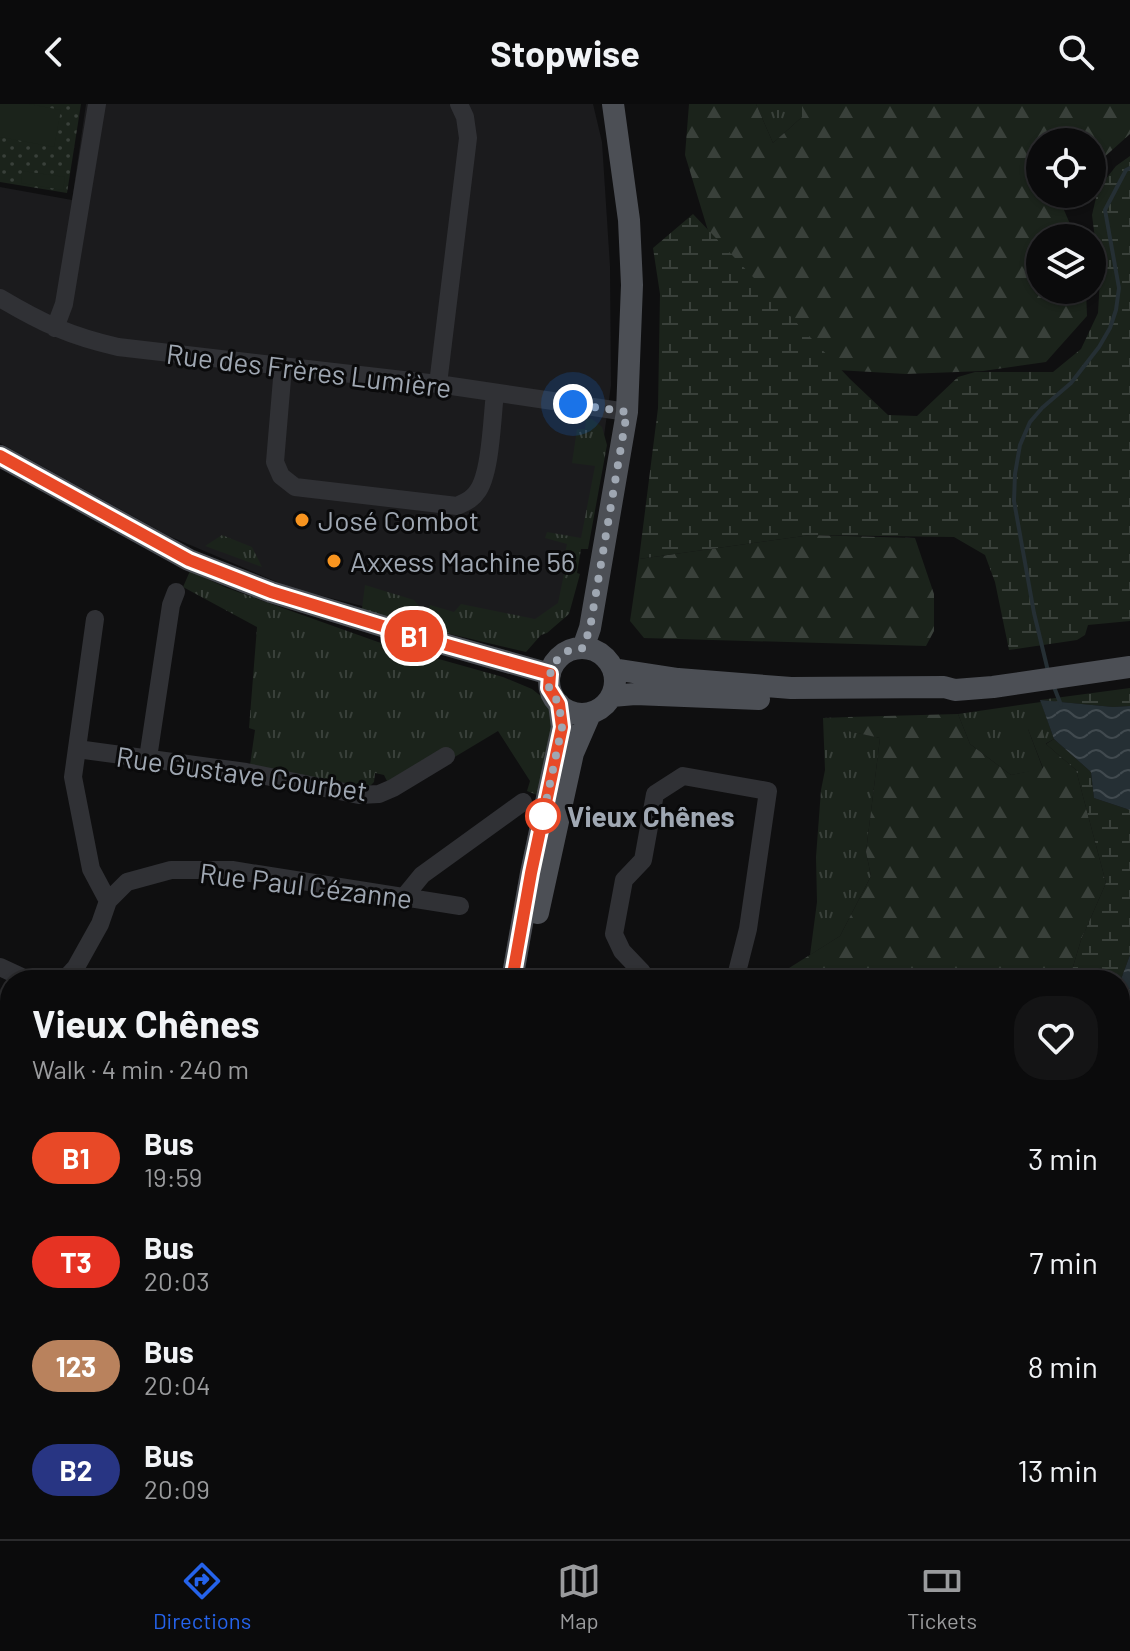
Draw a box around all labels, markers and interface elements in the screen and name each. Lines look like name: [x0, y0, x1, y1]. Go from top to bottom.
icon: back: [32, 30, 76, 74]
icon: search: [1054, 30, 1098, 74]
text: Stopwise: [490, 31, 640, 74]
map controls: [1026, 128, 1106, 304]
button: locate: [1026, 128, 1106, 208]
button: layers: [1026, 224, 1106, 304]
street label: Rue des Frères Lumière: [164, 336, 454, 404]
your location: [553, 384, 593, 424]
place label: José Combot: [318, 503, 479, 537]
marker: José Combot: [293, 511, 311, 529]
place label: Axxess Machine 56: [350, 544, 575, 578]
marker: Axxess Machine 56: [325, 552, 343, 570]
line badge: B1: [378, 610, 450, 662]
text: B1: [400, 619, 428, 653]
street label: Rue Gustave Courbet: [114, 739, 370, 807]
marker: Vieux Chênes: [526, 799, 560, 833]
place label: Vieux Chênes: [567, 799, 735, 833]
street label: Rue Paul Cézanne: [198, 855, 414, 915]
button: heart: [1014, 996, 1098, 1080]
text: Vieux Chênes: [32, 1000, 260, 1046]
text: Walk · 4 min · 240 m: [32, 1053, 249, 1084]
text: Bus: [144, 1125, 194, 1161]
text: 3 min: [1028, 1140, 1098, 1176]
text: B1: [62, 1141, 90, 1175]
text: 19:59: [144, 1161, 202, 1192]
text: Bus: [144, 1229, 194, 1265]
text: 7 min: [1029, 1244, 1098, 1280]
text: T3: [60, 1245, 92, 1279]
text: 20:03: [144, 1265, 210, 1296]
text: Bus: [144, 1333, 194, 1369]
text: 8 min: [1028, 1348, 1098, 1384]
text: 123: [56, 1349, 96, 1383]
text: 20:04: [144, 1369, 210, 1400]
text: Bus: [144, 1437, 194, 1473]
text: 13 min: [1017, 1452, 1098, 1488]
text: B2: [59, 1453, 93, 1487]
text: 20:09: [144, 1473, 210, 1504]
tab: Directions: [153, 1559, 251, 1633]
tab: Map: [557, 1559, 601, 1633]
tab: Tickets: [907, 1559, 977, 1633]

